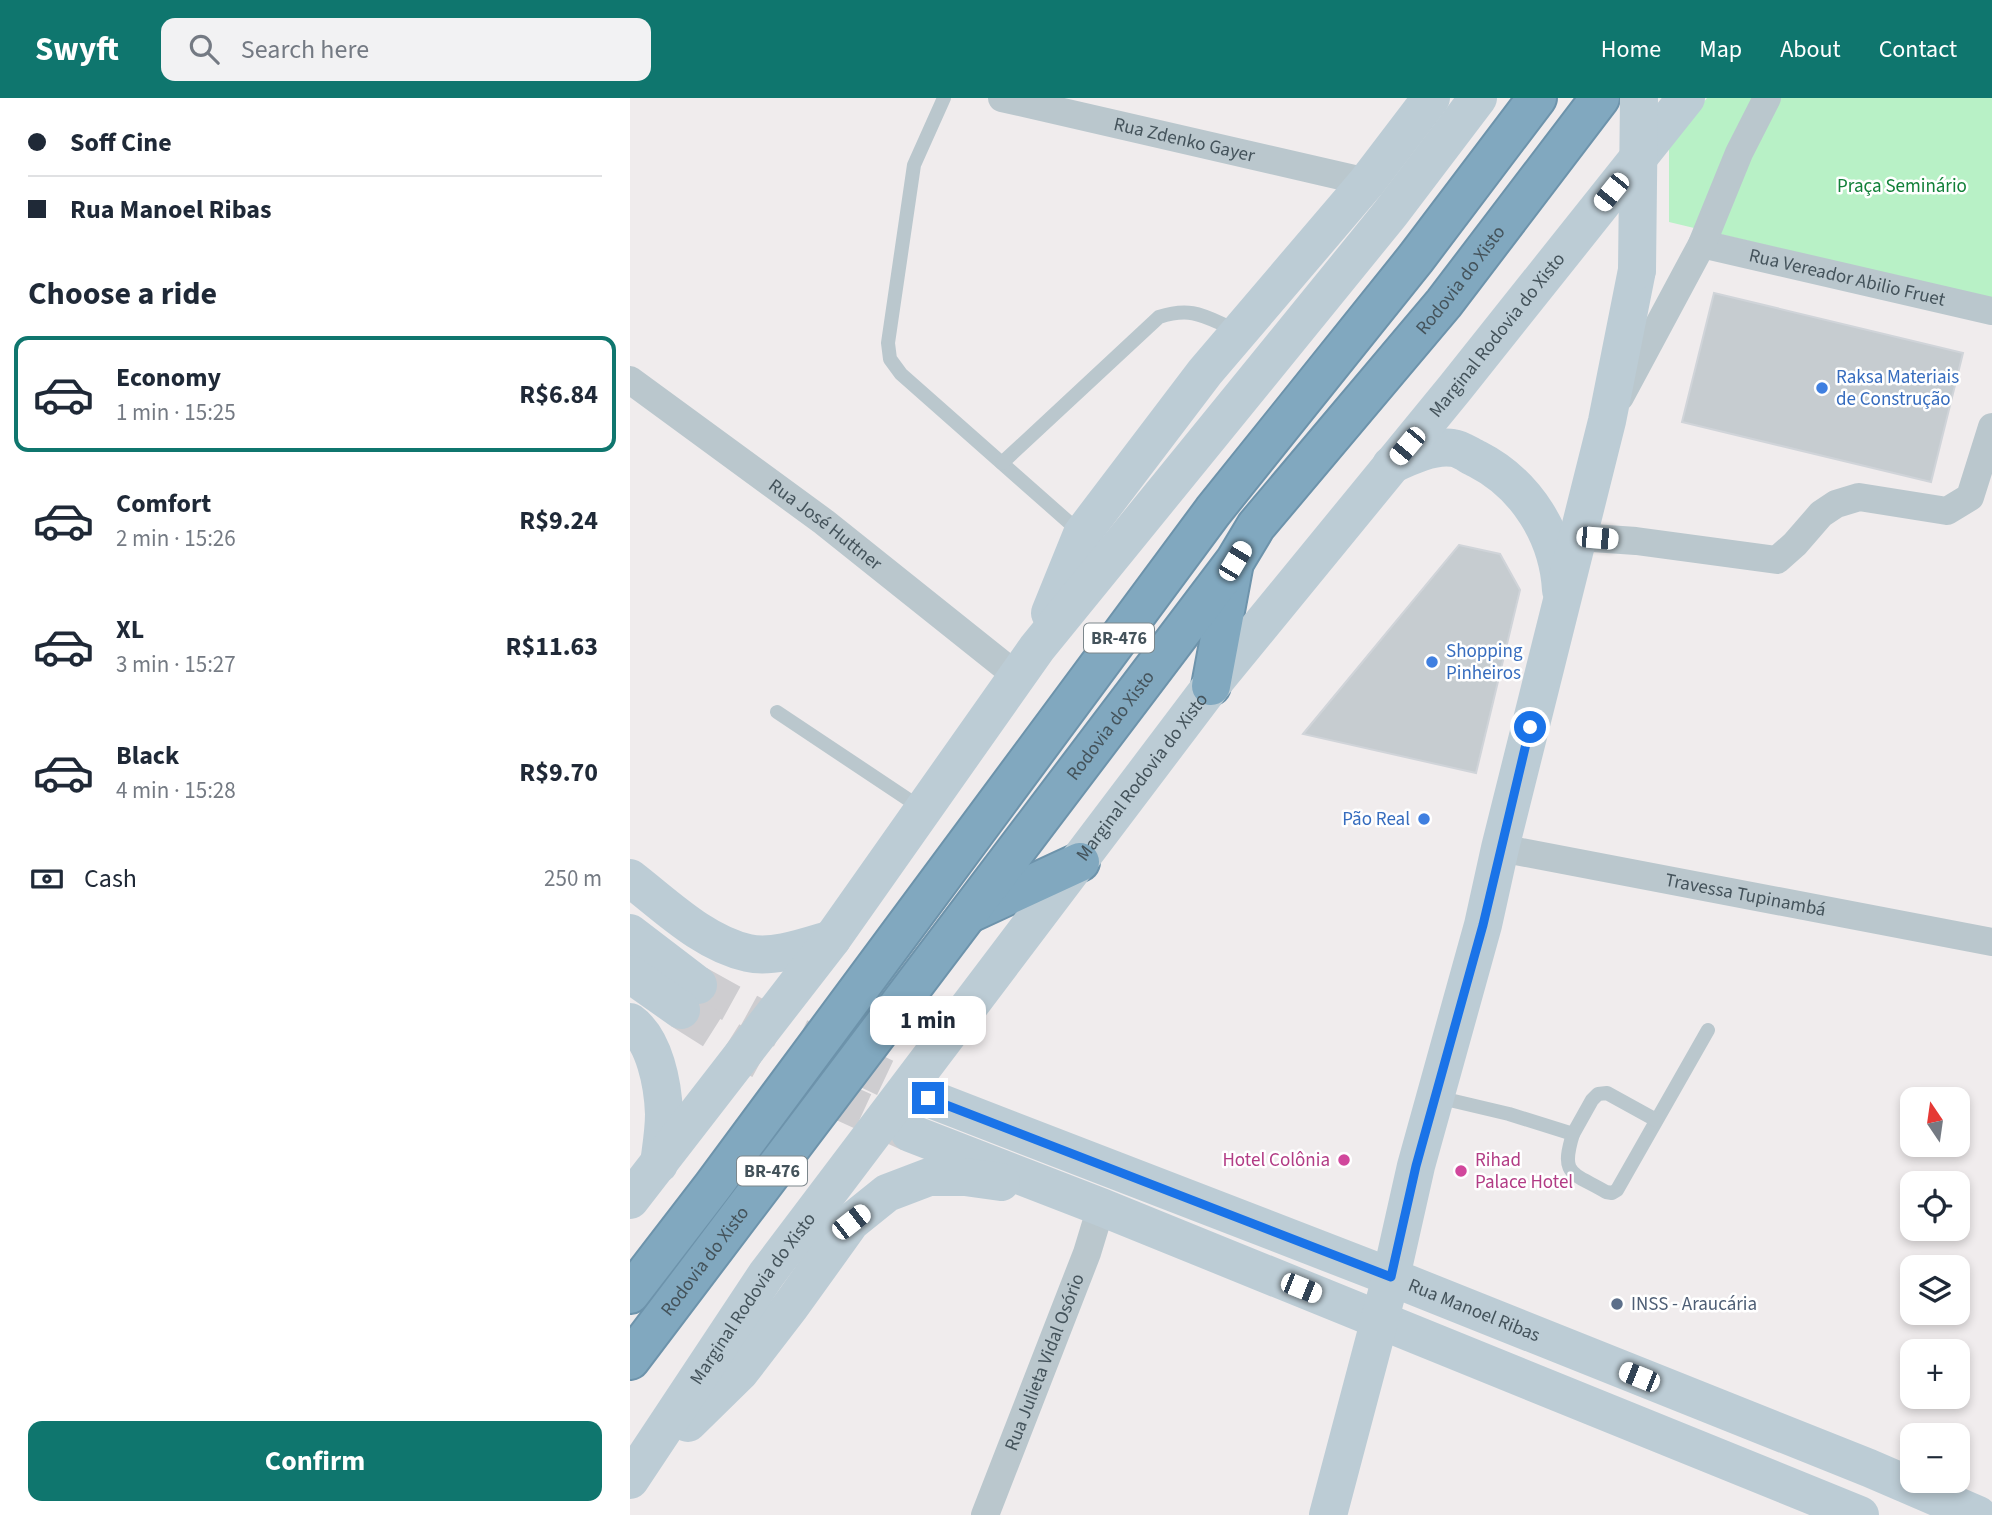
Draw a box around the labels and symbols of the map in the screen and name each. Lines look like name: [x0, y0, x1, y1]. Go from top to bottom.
street label: Rua Zdenko Gayer: [1111, 111, 1258, 169]
car: [1590, 169, 1633, 215]
park label: Praça Seminário: [1837, 173, 1967, 200]
street label: Rodovia do Xisto: [1409, 220, 1512, 340]
street label: Rua Vereador Abilio Fruet: [1746, 242, 1949, 313]
street label: Marginal Rodovia do Xisto: [1423, 247, 1571, 423]
place label: Raksa Materiais de Construção: [1836, 364, 1959, 413]
marker: Raksa Materiais de Construção: [1814, 380, 1830, 396]
car: [1386, 423, 1429, 469]
street label: Rua José Huttner: [763, 472, 888, 577]
car: [1576, 526, 1619, 550]
car: [1216, 538, 1255, 584]
road number: BR-476: [1084, 624, 1154, 652]
place label: Shopping Pinheiros: [1446, 638, 1523, 687]
marker: Shopping Pinheiros: [1424, 654, 1440, 670]
street label: Rodovia do Xisto: [1060, 665, 1161, 786]
street label: Marginal Rodovia do Xisto: [1070, 687, 1215, 867]
route start: [1514, 711, 1546, 743]
place label: Pão Real: [1342, 806, 1410, 833]
marker: Pão Real: [1416, 811, 1432, 827]
street label: Travessa Tupinambá: [1663, 866, 1828, 923]
callout: 1 min: [870, 996, 986, 1046]
route end: [912, 1082, 944, 1114]
north arrow: [1900, 1087, 1970, 1157]
place label: Hotel Colônia: [1222, 1147, 1330, 1174]
place label: Rihad Palace Hotel: [1475, 1147, 1573, 1196]
marker: Hotel Colônia: [1336, 1152, 1352, 1168]
road number: BR-476: [737, 1156, 807, 1186]
marker: Rihad Palace Hotel: [1453, 1163, 1469, 1179]
street label: Rodovia do Xisto: [654, 1200, 755, 1322]
car: [828, 1201, 875, 1243]
street label: Marginal Rodovia do Xisto: [683, 1207, 822, 1390]
street label: Rua Julieta Vidal Osório: [998, 1270, 1091, 1455]
car: [1278, 1270, 1325, 1306]
street label: Rua Manoel Ribas: [1404, 1272, 1544, 1349]
place label: INSS - Araucária: [1631, 1291, 1757, 1318]
marker: INSS - Araucária: [1609, 1296, 1625, 1312]
car: [1616, 1359, 1663, 1395]

